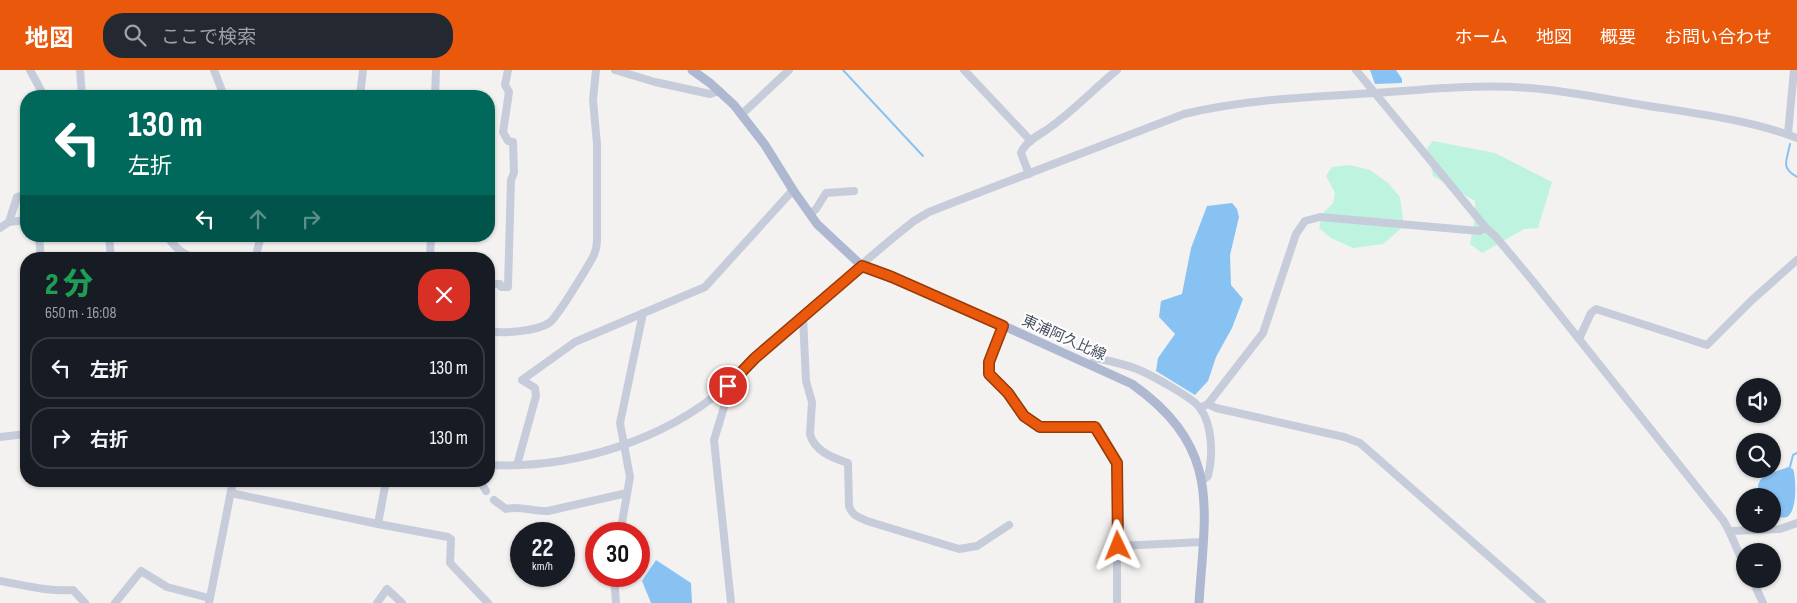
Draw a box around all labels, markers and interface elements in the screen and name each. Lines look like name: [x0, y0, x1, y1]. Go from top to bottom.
search box: [103, 13, 453, 58]
icon: search: [121, 21, 149, 49]
text: 地図: [25, 24, 73, 53]
text: ここで検索: [161, 26, 256, 49]
text: ホーム: [1455, 27, 1508, 48]
text: 地図: [1536, 27, 1572, 48]
text: 概要: [1600, 27, 1636, 48]
text: お問い合わせ: [1664, 27, 1772, 48]
text: 130 m: [128, 104, 203, 147]
icon: left: [45, 110, 110, 175]
text: 左折: [128, 153, 172, 180]
icon: left: [191, 205, 219, 233]
icon: ahead: [244, 205, 272, 233]
icon: right: [297, 205, 325, 233]
text: 2 分: [45, 267, 93, 303]
button: close: [418, 269, 470, 321]
text: 650 m · 16:08: [45, 304, 116, 323]
street label: 東浦阿久比線: [1019, 311, 1109, 365]
icon: left: [47, 354, 75, 382]
text: 130 m: [430, 357, 468, 380]
text: 左折: [90, 359, 128, 382]
pin: [707, 365, 749, 407]
icon: arrive: [714, 372, 742, 400]
map controls: [1736, 378, 1781, 588]
button: sound: [1736, 378, 1781, 423]
icon: right: [47, 424, 75, 452]
text: 130 m: [430, 427, 468, 450]
text: 右折: [90, 429, 128, 452]
button: search: [1736, 433, 1781, 478]
button: +: [1736, 488, 1781, 533]
position arrow: [1091, 519, 1143, 571]
speed limit sign: 30: [585, 522, 650, 587]
text: 22: [532, 533, 553, 564]
button: −: [1736, 543, 1781, 588]
text: km/h: [532, 559, 553, 574]

